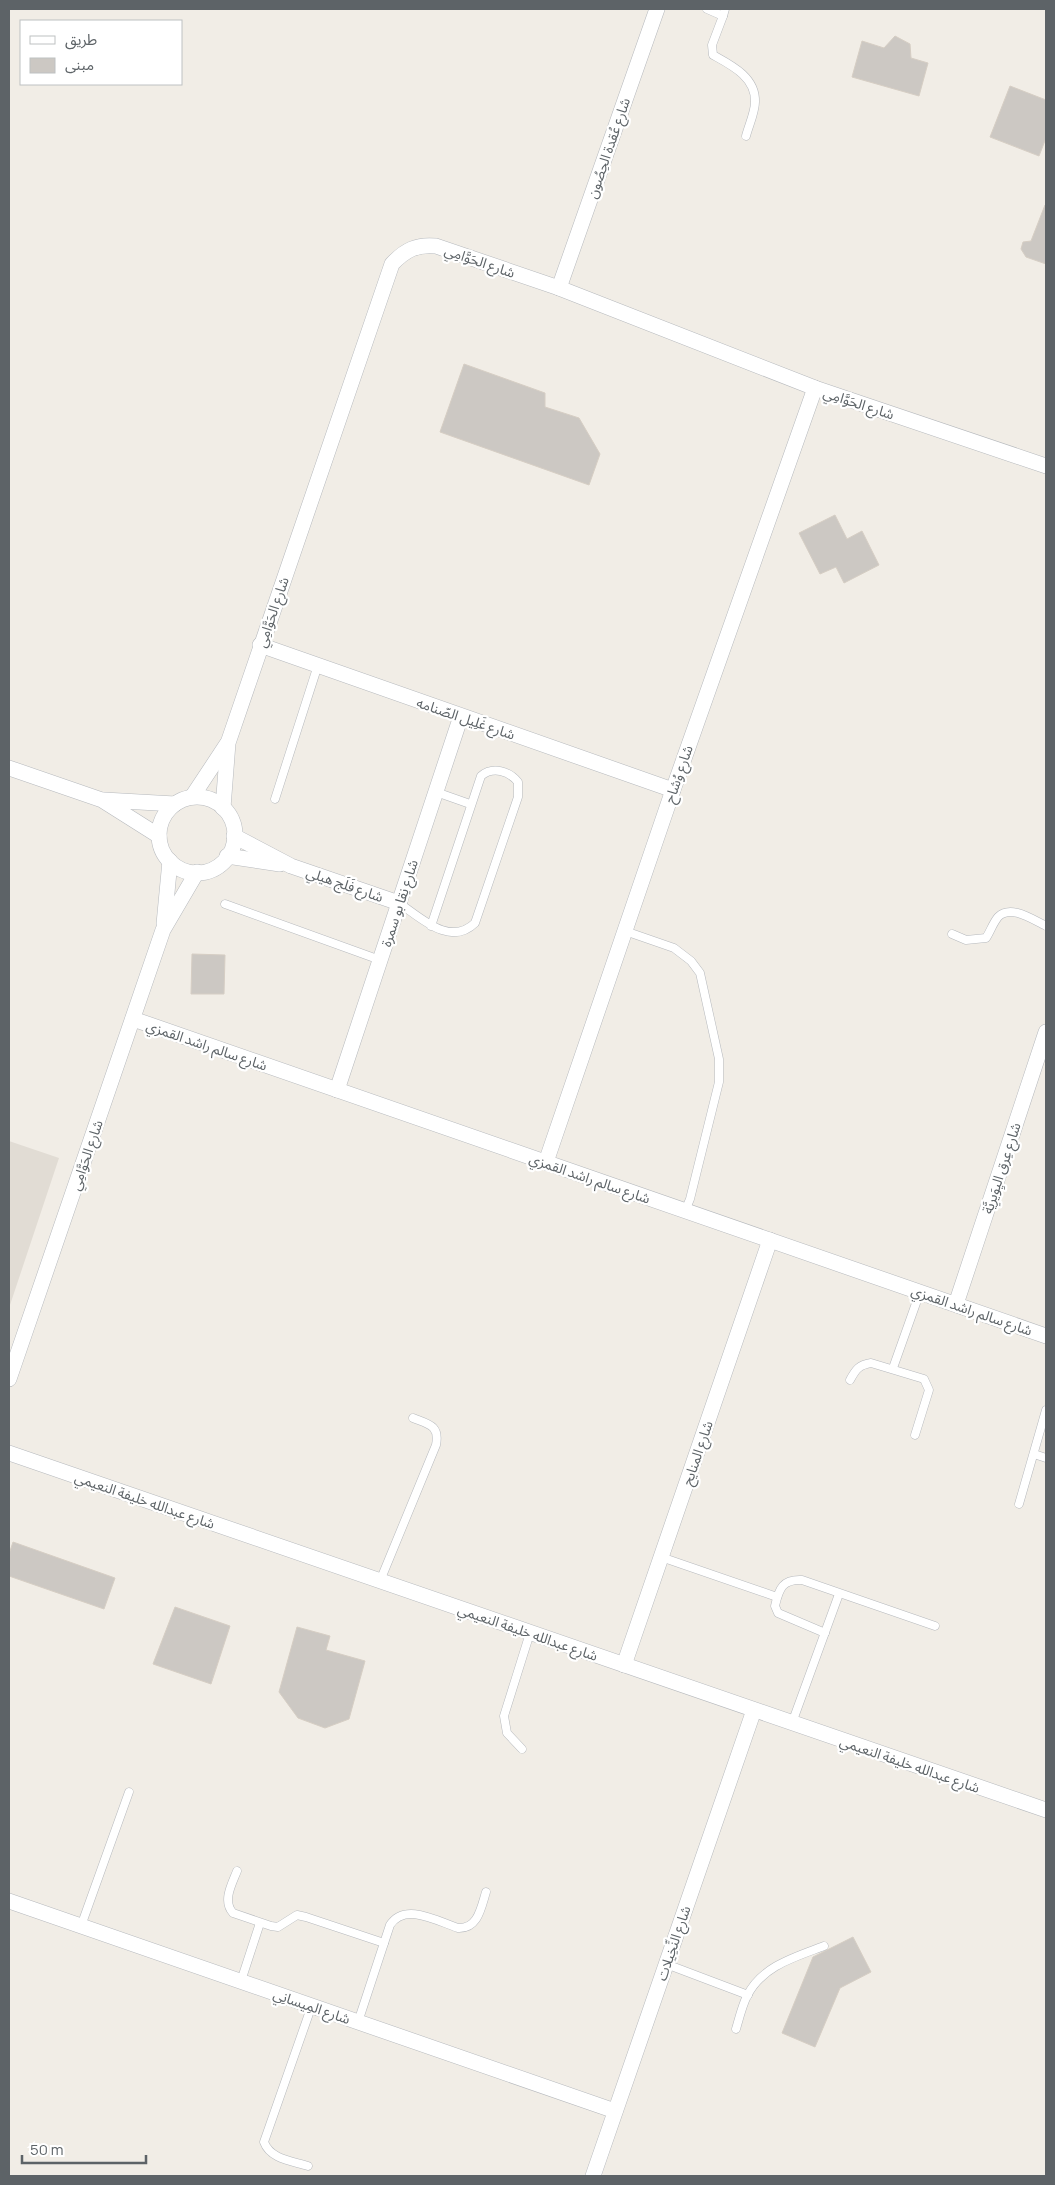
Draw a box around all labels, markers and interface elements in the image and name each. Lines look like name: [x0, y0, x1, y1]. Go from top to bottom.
legend: [20, 20, 182, 85]
text: طريق: [65, 29, 97, 50]
text: مبنى: [65, 54, 94, 75]
street label: شارع عُقدة الحِصُون: [582, 95, 636, 202]
street label: شارع الحَوَّامِي: [441, 240, 518, 284]
street label: شارع الحَوَّامِي: [820, 383, 897, 426]
street label: شارع الحَوَّامِي: [251, 574, 295, 651]
street label: شارع غَلِيل الصّنامه: [414, 692, 518, 746]
street label: شارع وُشاح: [659, 742, 699, 806]
street label: شارع نِقا بو سمرة: [376, 857, 424, 950]
street label: شارع فَلَج هيلي: [303, 862, 386, 908]
street label: شارع سالم راشد القمزي: [143, 1015, 270, 1077]
street label: شارع الحَوَّامِي: [65, 1117, 109, 1194]
street label: شارع عِرق اليِوَيرِيَّة: [977, 1120, 1027, 1217]
street label: شارع سالم راشد القمزي: [526, 1148, 653, 1210]
street label: شارع سالم راشد القمزي: [908, 1280, 1035, 1342]
street label: شارع المنايح: [677, 1418, 719, 1489]
street label: شارع عبدالله خليفة النعيمي: [72, 1467, 218, 1535]
street label: شارع عبدالله خليفة النعيمي: [455, 1599, 601, 1667]
street label: شارع عبدالله خليفة النعيمي: [837, 1731, 983, 1799]
street label: شارع النِّخِيلات: [651, 1903, 697, 1984]
street label: شارع المِيسانِي: [270, 1984, 353, 2030]
scale bar: [22, 2132, 146, 2164]
text: 50 m: [30, 2139, 64, 2160]

